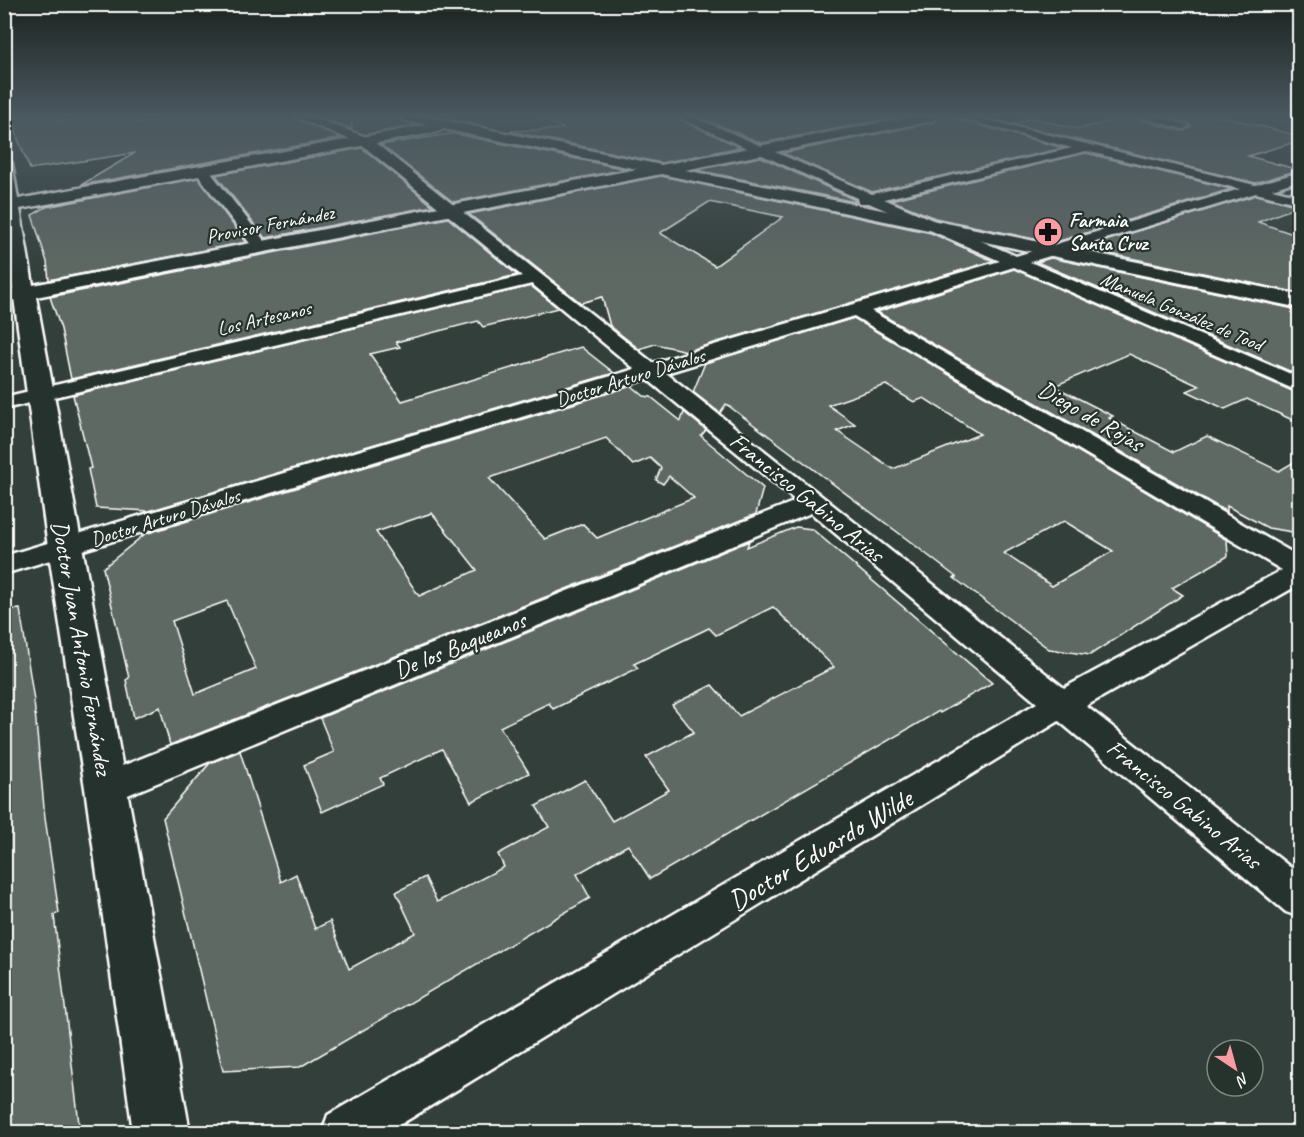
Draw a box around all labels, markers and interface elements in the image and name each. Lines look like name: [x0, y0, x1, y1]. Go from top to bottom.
street label: Provisor Fernández: [204, 200, 338, 249]
place label: Farmaia Santa Cruz: [1069, 208, 1150, 256]
pharmacy icon: Farmaia Santa Cruz: [1032, 216, 1064, 248]
street label: Manuela González de Tood: [1097, 266, 1269, 358]
street label: Los Artesanos: [215, 295, 316, 341]
street label: Doctor Arturo Dávalos: [553, 342, 710, 412]
street label: Diego de Rojas: [1033, 374, 1151, 459]
street label: Francisco Gabino Arias: [724, 426, 892, 570]
street label: Doctor Arturo Dávalos: [88, 482, 245, 552]
street label: Doctor Juan Antonio Fernández: [45, 518, 119, 779]
street label: De los Baqueanos: [390, 604, 532, 685]
street label: Francisco Gabino Arias: [1101, 733, 1269, 877]
street label: Doctor Eduardo Wilde: [722, 780, 920, 918]
north arrow: [1205, 1038, 1265, 1098]
text: N: [1231, 1068, 1253, 1092]

